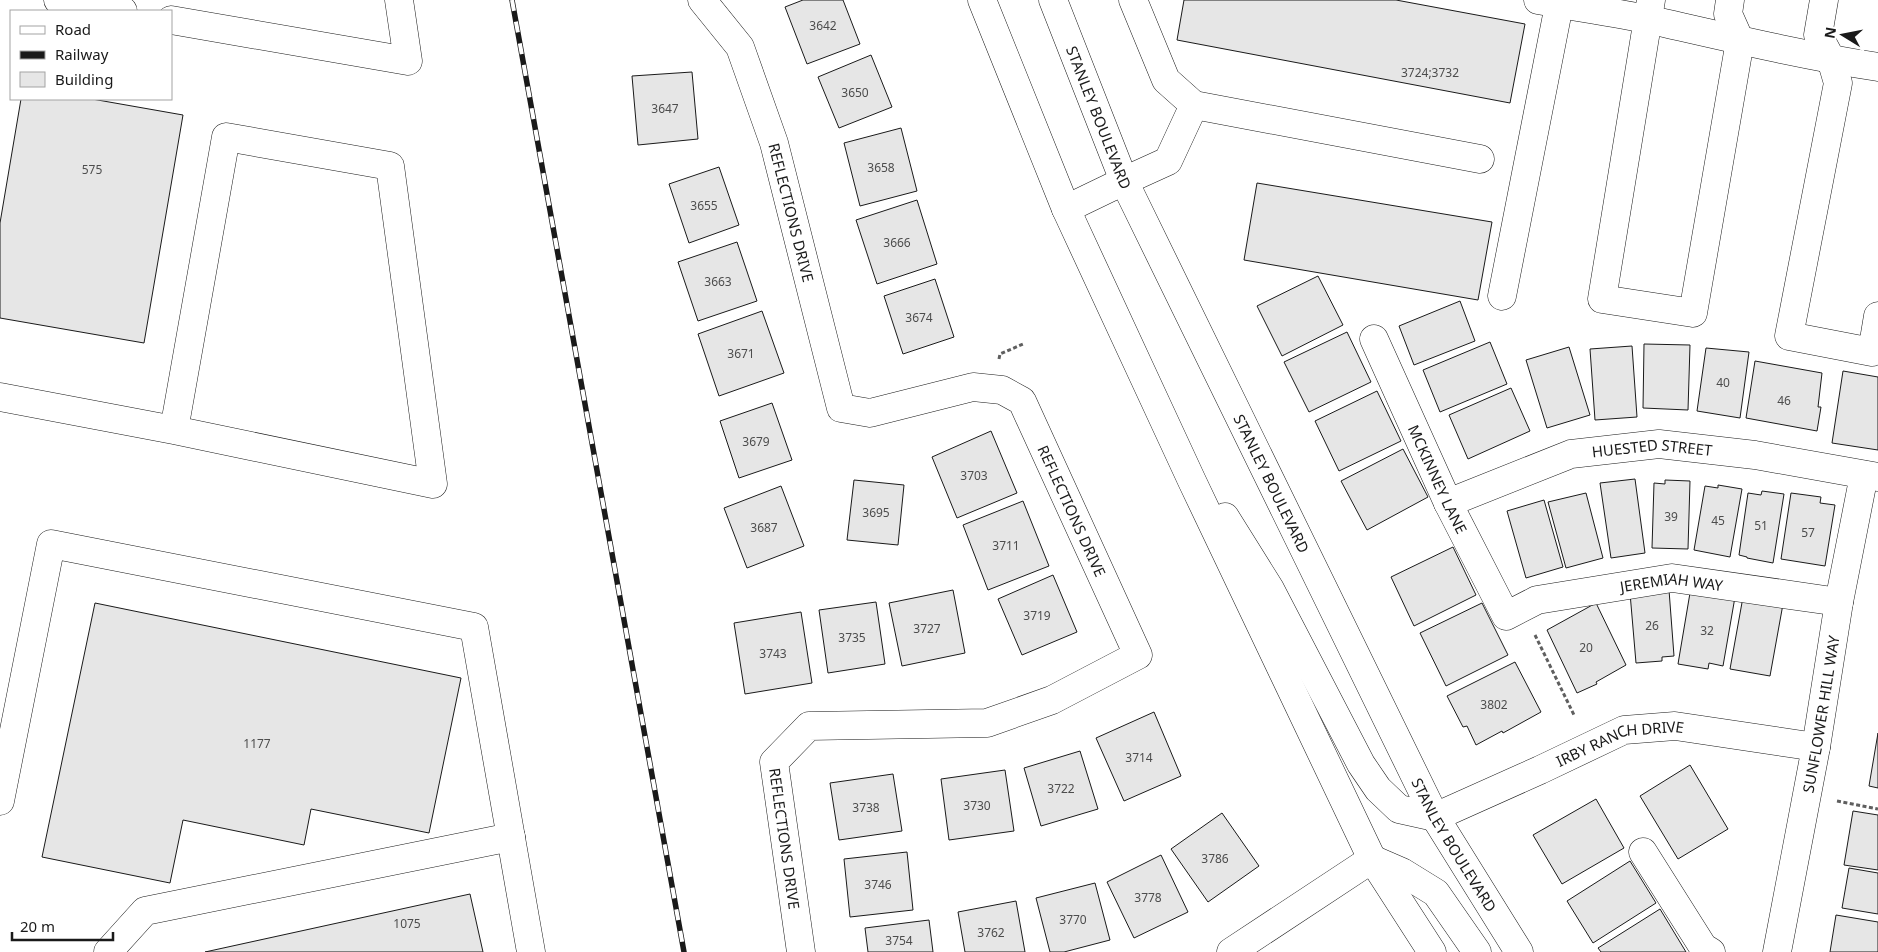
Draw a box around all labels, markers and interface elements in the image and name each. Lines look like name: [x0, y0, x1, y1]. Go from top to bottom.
legend: [10, 10, 172, 100]
north arrow: [1818, 10, 1868, 60]
house number: 3642: [809, 17, 837, 34]
text: Road: [55, 19, 91, 39]
text: N: [1819, 25, 1840, 40]
street label: STANLEY BOULEVARD: [1062, 43, 1136, 192]
text: Railway: [55, 44, 109, 64]
house number: 3724;3732: [1401, 64, 1459, 81]
text: Building: [55, 69, 113, 89]
house number: 3650: [841, 84, 869, 101]
house number: 3647: [651, 100, 679, 117]
street label: REFLECTIONS DRIVE: [764, 141, 819, 284]
house number: 3658: [867, 159, 895, 176]
house number: 575: [82, 161, 102, 178]
house number: 3655: [690, 197, 718, 214]
house number: 3666: [883, 234, 911, 251]
house number: 3663: [704, 273, 732, 290]
house number: 3674: [905, 309, 933, 326]
house number: 3671: [727, 345, 755, 362]
house number: 40: [1716, 374, 1730, 391]
house number: 46: [1777, 392, 1791, 409]
street label: STANLEY BOULEVARD: [1229, 411, 1314, 556]
street label: MCKINNEY LANE: [1404, 421, 1472, 537]
house number: 3679: [742, 433, 770, 450]
street label: HUESTED STREET: [1591, 434, 1714, 462]
street label: REFLECTIONS DRIVE: [1033, 442, 1111, 580]
house number: 3703: [960, 467, 988, 484]
house number: 3695: [862, 504, 890, 521]
house number: 39: [1664, 508, 1678, 525]
house number: 45: [1711, 512, 1725, 529]
house number: 51: [1754, 517, 1768, 534]
house number: 3687: [750, 519, 778, 536]
house number: 57: [1801, 524, 1815, 541]
house number: 3711: [992, 537, 1020, 554]
street label: JEREMIAH WAY: [1616, 568, 1725, 597]
house number: 3719: [1023, 607, 1051, 624]
house number: 26: [1645, 617, 1659, 634]
house number: 3727: [913, 620, 941, 637]
house number: 32: [1700, 622, 1714, 639]
house number: 3735: [838, 629, 866, 646]
street label: SUNFLOWER HILL WAY: [1797, 633, 1844, 794]
house number: 20: [1579, 639, 1593, 656]
house number: 3743: [759, 645, 787, 662]
house number: 3802: [1480, 696, 1508, 713]
street label: IRBY RANCH DRIVE: [1553, 716, 1685, 771]
house number: 1177: [243, 735, 271, 752]
house number: 3714: [1125, 749, 1153, 766]
street label: REFLECTIONS DRIVE: [765, 766, 805, 911]
street label: STANLEY BOULEVARD: [1407, 774, 1501, 915]
house number: 3722: [1047, 780, 1075, 797]
house number: 3730: [963, 797, 991, 814]
house number: 3738: [852, 799, 880, 816]
house number: 3786: [1201, 850, 1229, 867]
house number: 3746: [864, 876, 892, 893]
house number: 3778: [1134, 889, 1162, 906]
scale bar: [12, 910, 114, 942]
house number: 3770: [1059, 911, 1087, 928]
house number: 1075: [393, 915, 421, 932]
text: 20 m: [20, 916, 55, 936]
house number: 3762: [977, 924, 1005, 941]
house number: 3754: [885, 932, 913, 949]

